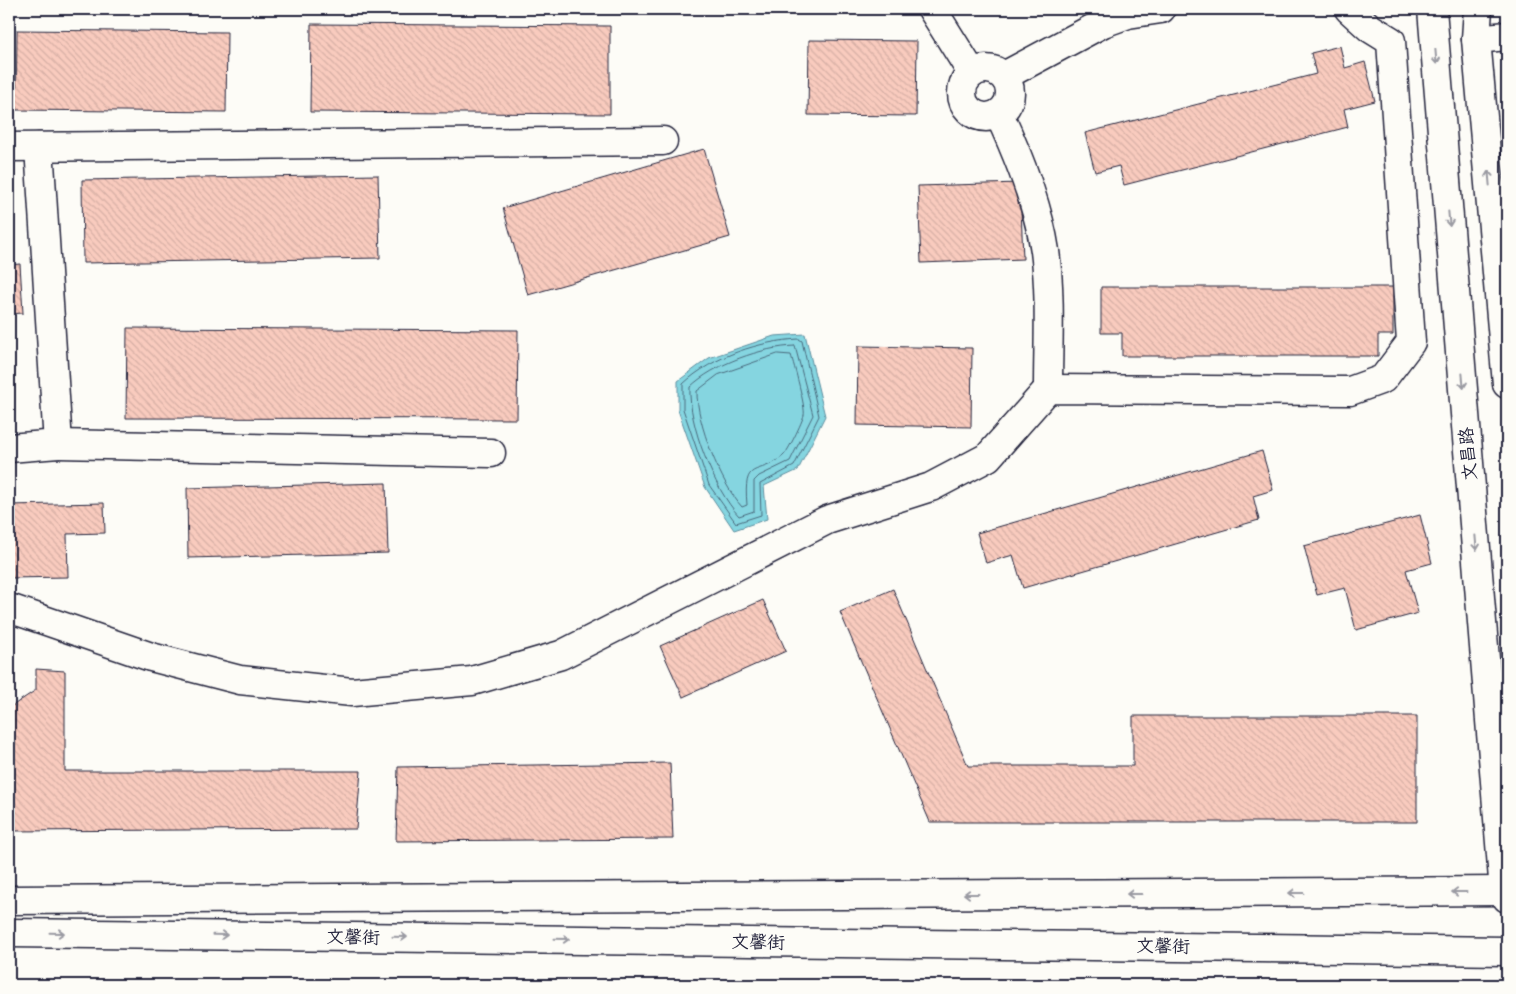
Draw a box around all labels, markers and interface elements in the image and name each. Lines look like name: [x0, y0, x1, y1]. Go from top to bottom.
one-way arrow: [1432, 49, 1441, 65]
one-way arrow: [1484, 171, 1493, 187]
one-way arrow: [1445, 211, 1454, 227]
one-way arrow: [1458, 373, 1467, 389]
street label: 文昌路: [1456, 426, 1481, 482]
one-way arrow: [1471, 535, 1480, 551]
one-way arrow: [1451, 887, 1467, 897]
one-way arrow: [1288, 888, 1304, 898]
one-way arrow: [1126, 889, 1142, 899]
one-way arrow: [963, 890, 979, 899]
street label: 文馨街: [326, 927, 380, 948]
one-way arrow: [49, 928, 65, 938]
one-way arrow: [212, 930, 228, 940]
one-way arrow: [392, 932, 408, 942]
street label: 文馨街: [731, 932, 785, 953]
one-way arrow: [554, 934, 570, 944]
street label: 文馨街: [1136, 936, 1190, 957]

